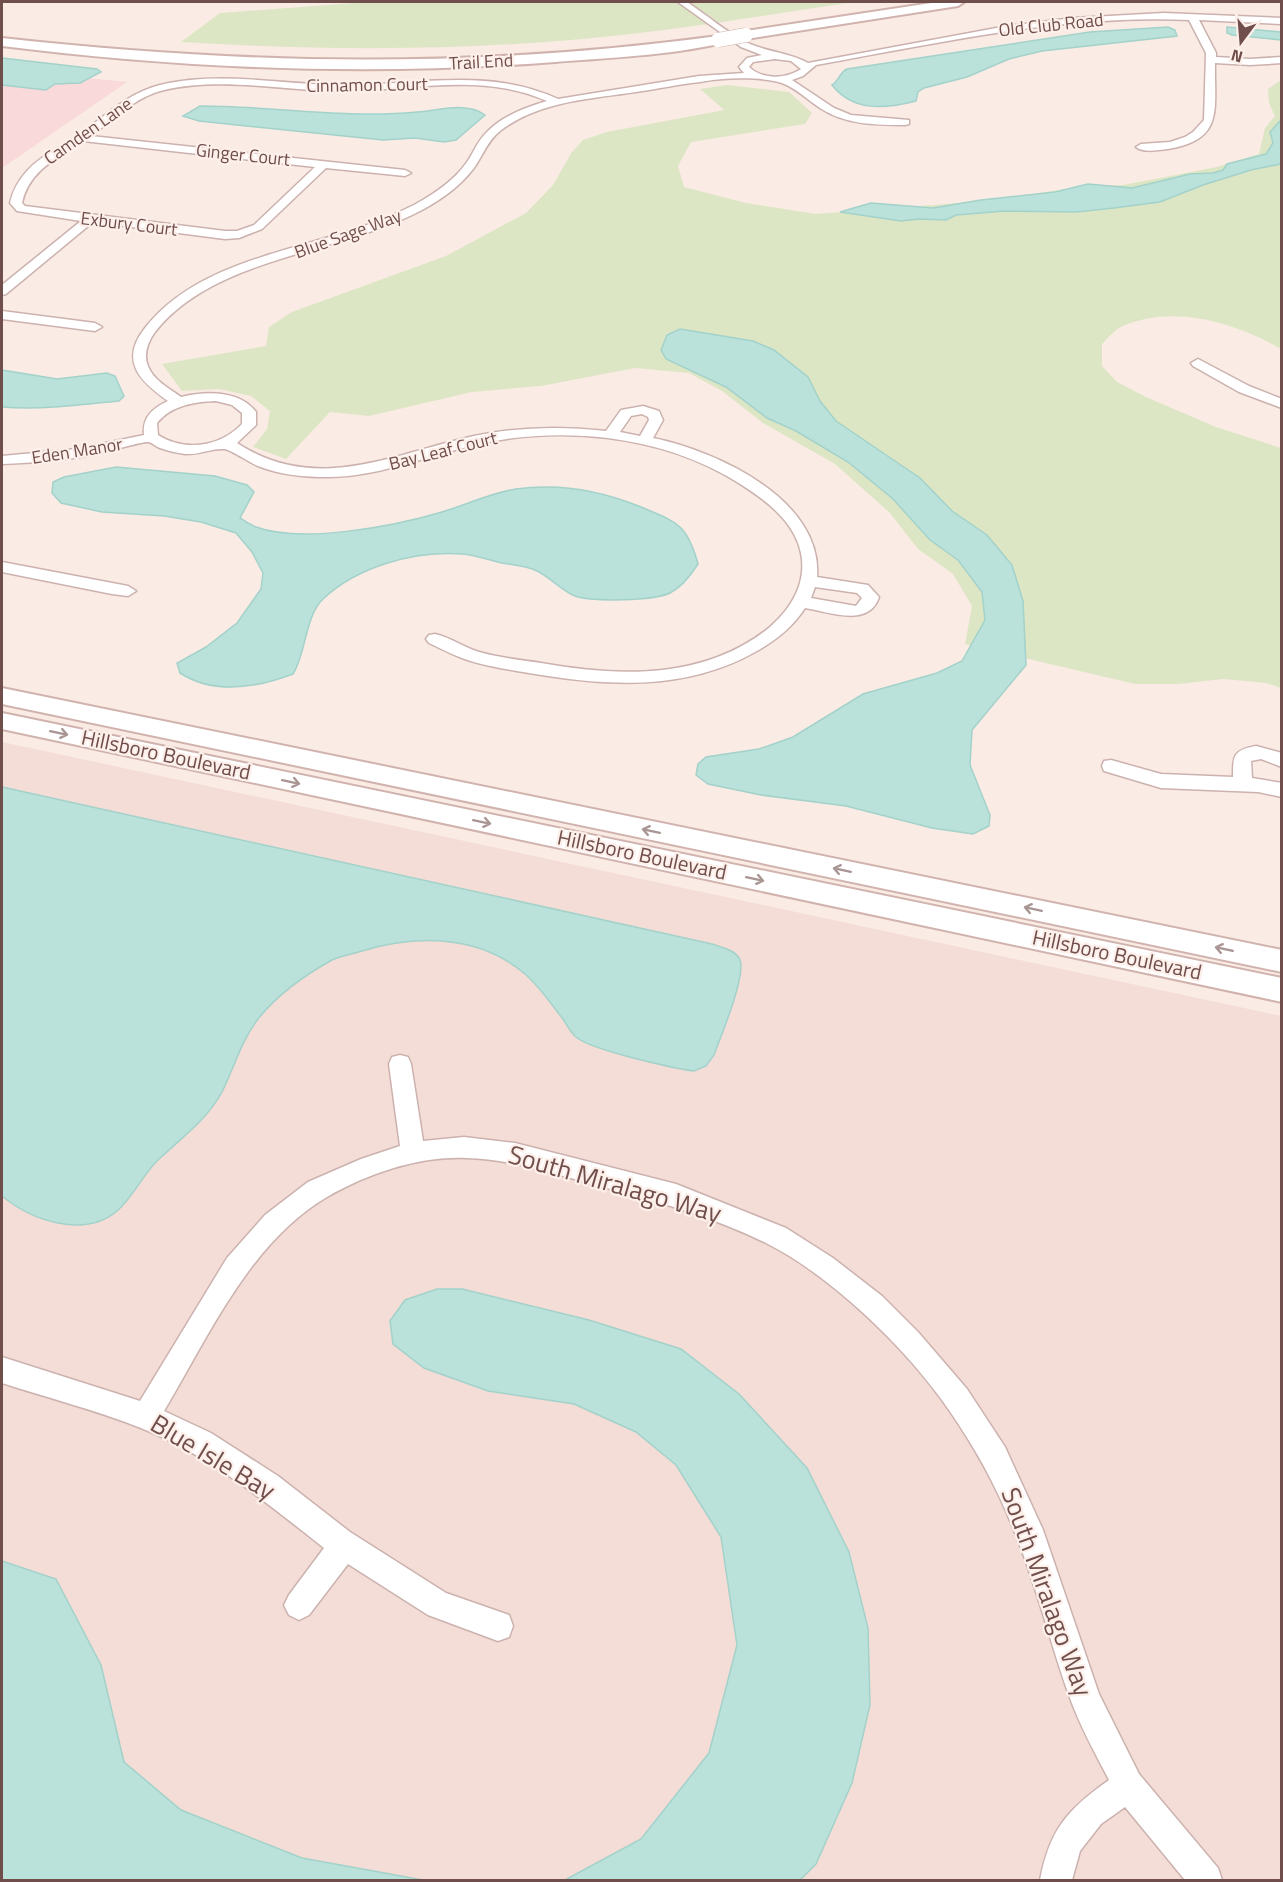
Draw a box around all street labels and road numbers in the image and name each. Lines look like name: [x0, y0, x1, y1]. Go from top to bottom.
street label: Old Club Road: [997, 6, 1105, 43]
street label: Trail End: [448, 46, 514, 77]
street label: Cinnamon Court: [306, 70, 429, 99]
street label: Camden Lane: [38, 90, 137, 171]
street label: Ginger Court: [195, 136, 292, 173]
street label: Blue Sage Way: [290, 202, 405, 265]
street label: Exbury Court: [79, 204, 180, 243]
street label: Bay Leaf Court: [386, 424, 500, 477]
street label: Eden Manor: [30, 430, 124, 471]
street label: Hillsboro Boulevard: [79, 720, 254, 788]
street label: Hillsboro Boulevard: [555, 820, 730, 888]
street label: Hillsboro Boulevard: [1030, 920, 1205, 988]
street label: South Miralago Way: [504, 1134, 726, 1233]
street label: Blue Isle Bay: [143, 1404, 283, 1509]
street label: South Miralago Way: [992, 1482, 1103, 1702]

